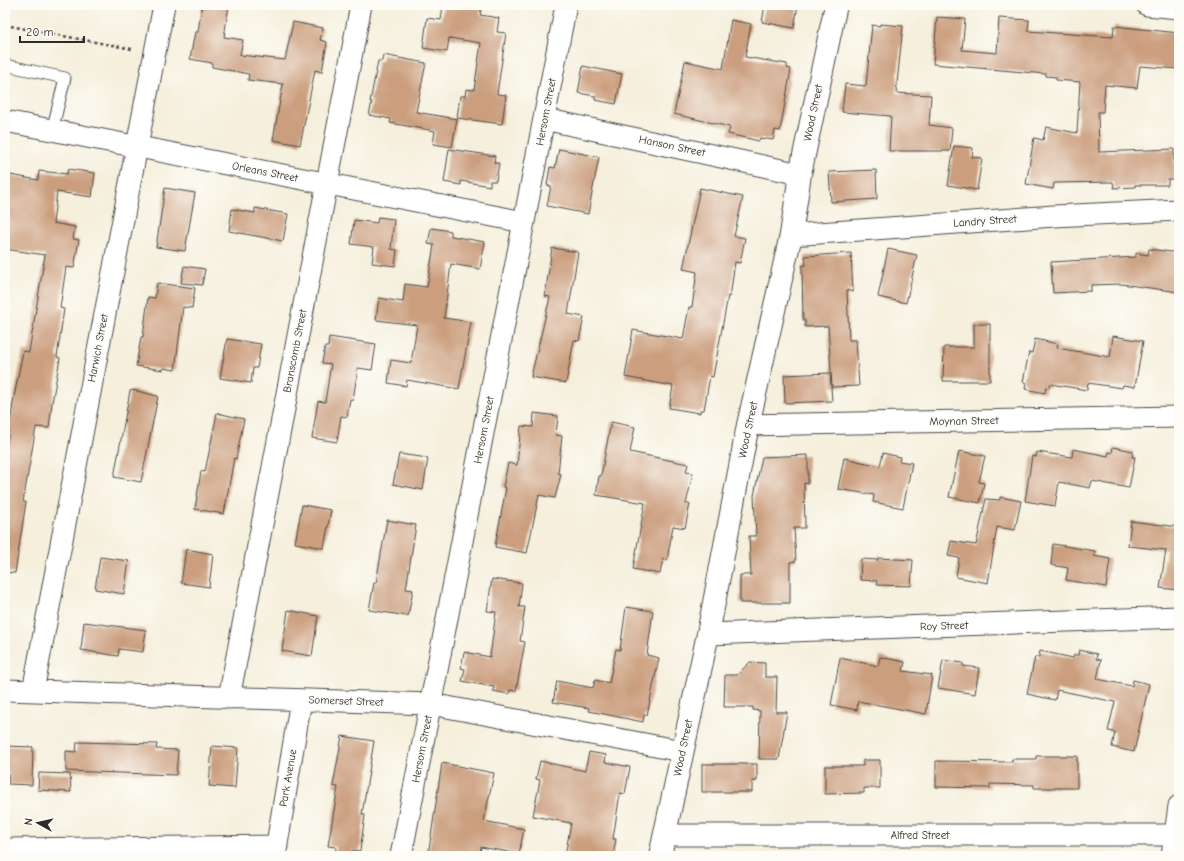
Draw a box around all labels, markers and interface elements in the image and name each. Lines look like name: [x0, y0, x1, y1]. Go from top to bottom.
scale bar: [20, 18, 84, 44]
text: 20 m: [26, 25, 54, 39]
street label: Hersom Street: [533, 76, 559, 147]
street label: Wood Street: [801, 83, 826, 143]
street label: Hanson Street: [638, 133, 707, 160]
street label: Orleans Street: [231, 159, 300, 185]
street label: Landry Street: [953, 212, 1018, 230]
street label: Branscomb Street: [281, 307, 310, 394]
street label: Harwich Street: [85, 312, 111, 383]
street label: Hersom Street: [471, 394, 497, 465]
street label: Wood Street: [736, 400, 761, 460]
street label: Moynan Street: [929, 414, 999, 428]
street label: Roy Street: [920, 619, 969, 633]
street label: Somerset Street: [308, 693, 385, 709]
street label: Hersom Street: [409, 713, 435, 784]
street label: Wood Street: [671, 718, 696, 778]
street label: Park Avenue: [277, 748, 300, 808]
north arrow: [18, 803, 58, 843]
text: N: [22, 817, 36, 826]
street label: Alfred Street: [891, 829, 950, 842]

